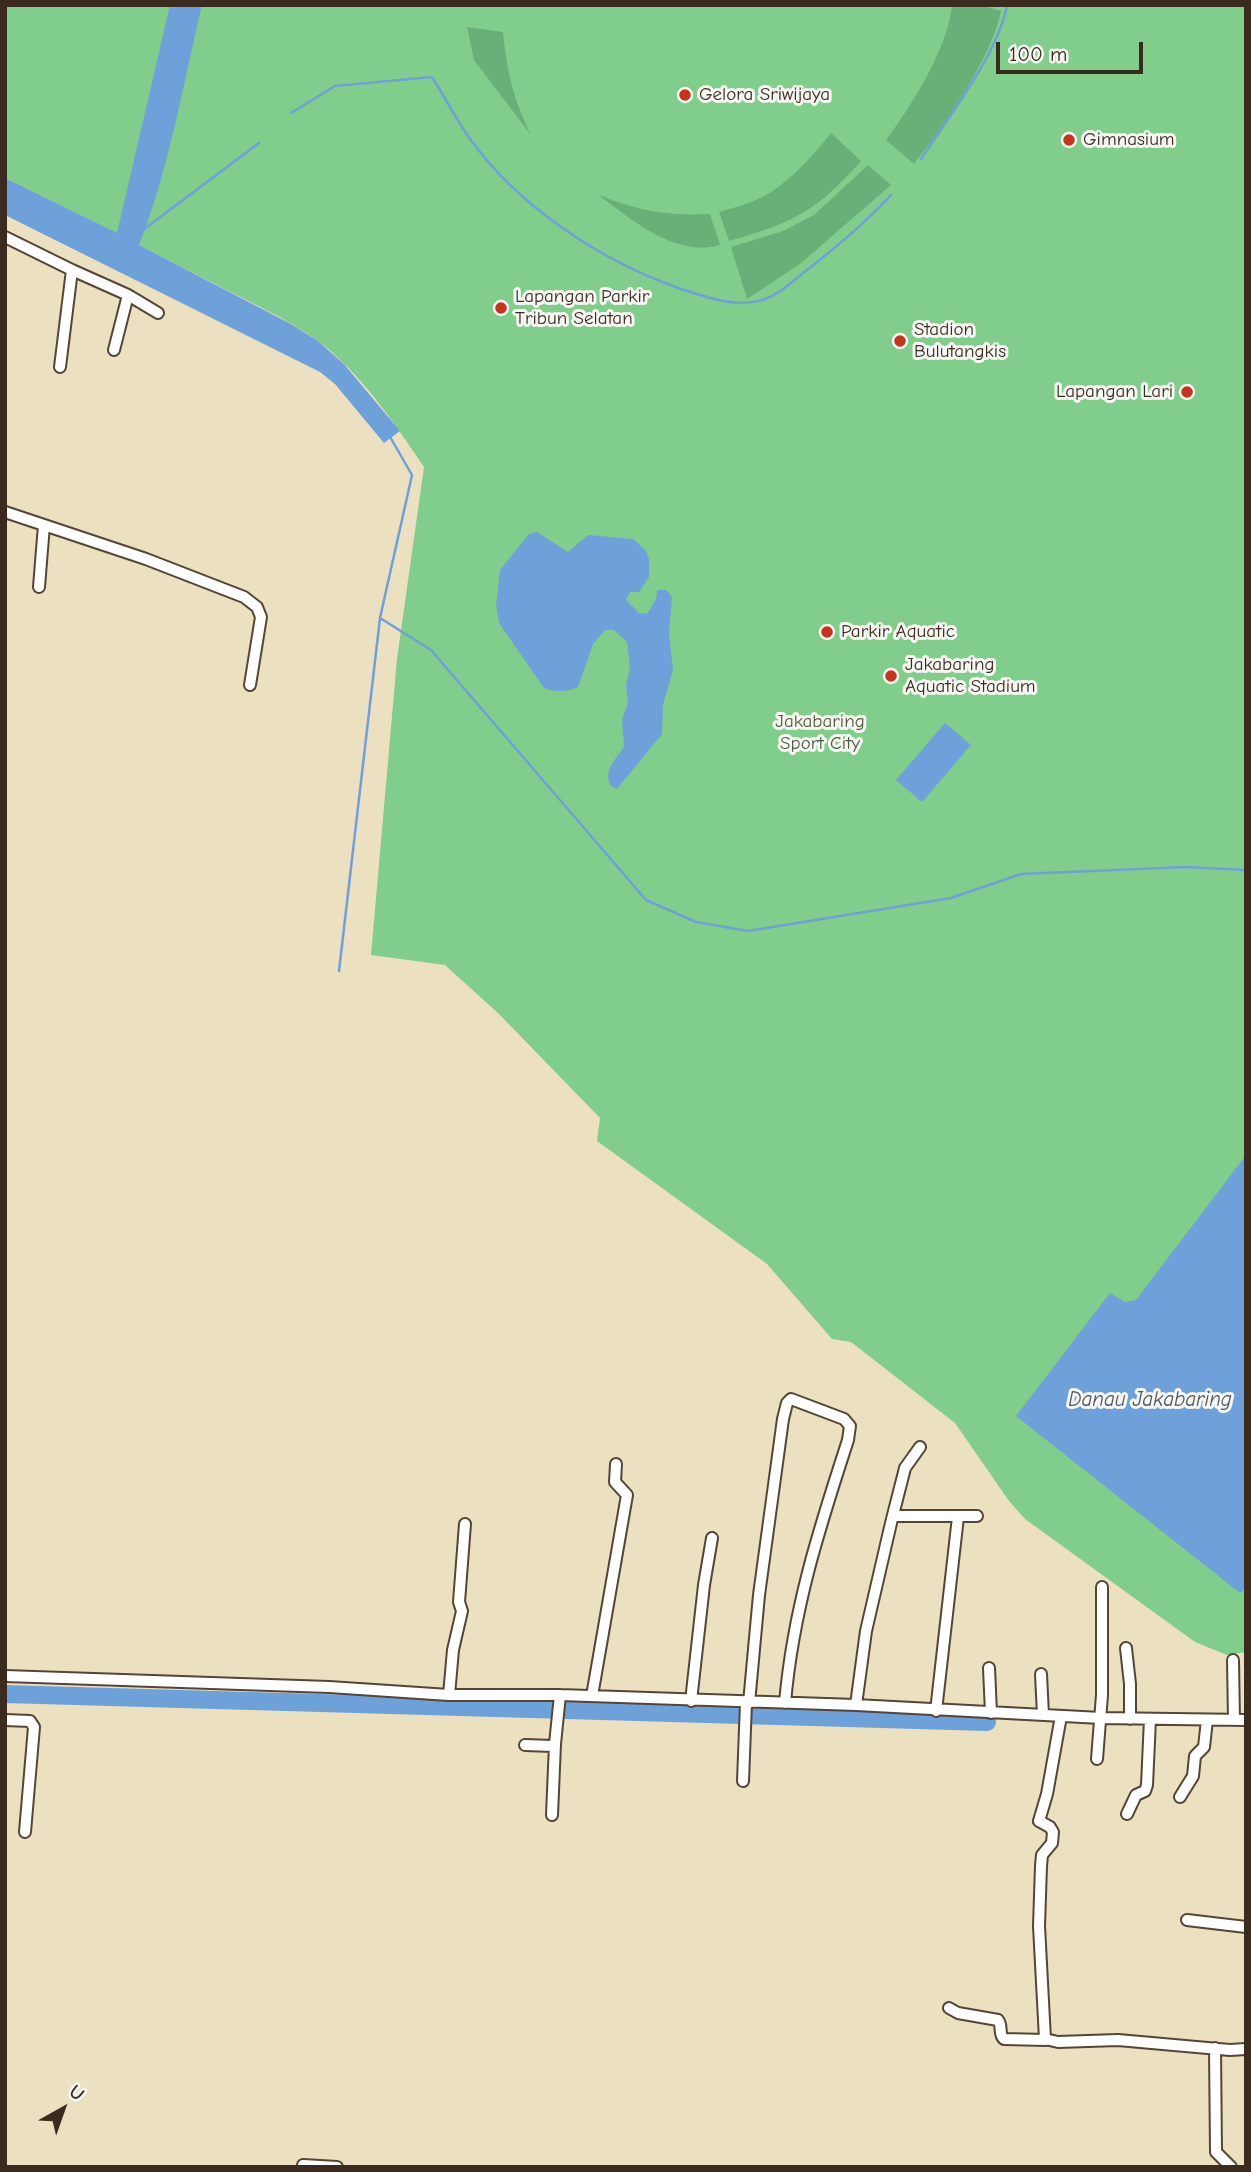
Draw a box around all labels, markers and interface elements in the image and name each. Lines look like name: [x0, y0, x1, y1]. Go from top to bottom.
scale bar: [999, 28, 1146, 72]
text: 100 m: [1009, 42, 1067, 66]
place label: Gelora Sriwijaya: [699, 84, 830, 106]
marker: Gelora Sriwijaya: [677, 87, 693, 103]
place label: Gimnasium: [1083, 129, 1175, 151]
marker: Gimnasium: [1061, 132, 1077, 148]
place label: Lapangan Parkir Tribun Selatan: [515, 286, 649, 330]
marker: Lapangan Parkir Tribun Selatan: [493, 300, 509, 316]
place label: Stadion Bulutangkis: [914, 319, 1006, 363]
marker: Stadion Bulutangkis: [892, 333, 908, 349]
place label: Lapangan Lari: [1056, 381, 1173, 403]
marker: Lapangan Lari: [1179, 384, 1195, 400]
place label: Parkir Aquatic: [841, 621, 955, 643]
marker: Parkir Aquatic: [819, 624, 835, 640]
place label: Jakabaring Aquatic Stadium: [905, 654, 1036, 698]
marker: Jakabaring Aquatic Stadium: [883, 668, 899, 684]
park label: Jakabaring Sport City: [775, 711, 865, 755]
water label: Danau Jakabaring: [1068, 1387, 1232, 1413]
north arrow: [28, 2074, 98, 2144]
text: U: [65, 2080, 88, 2105]

